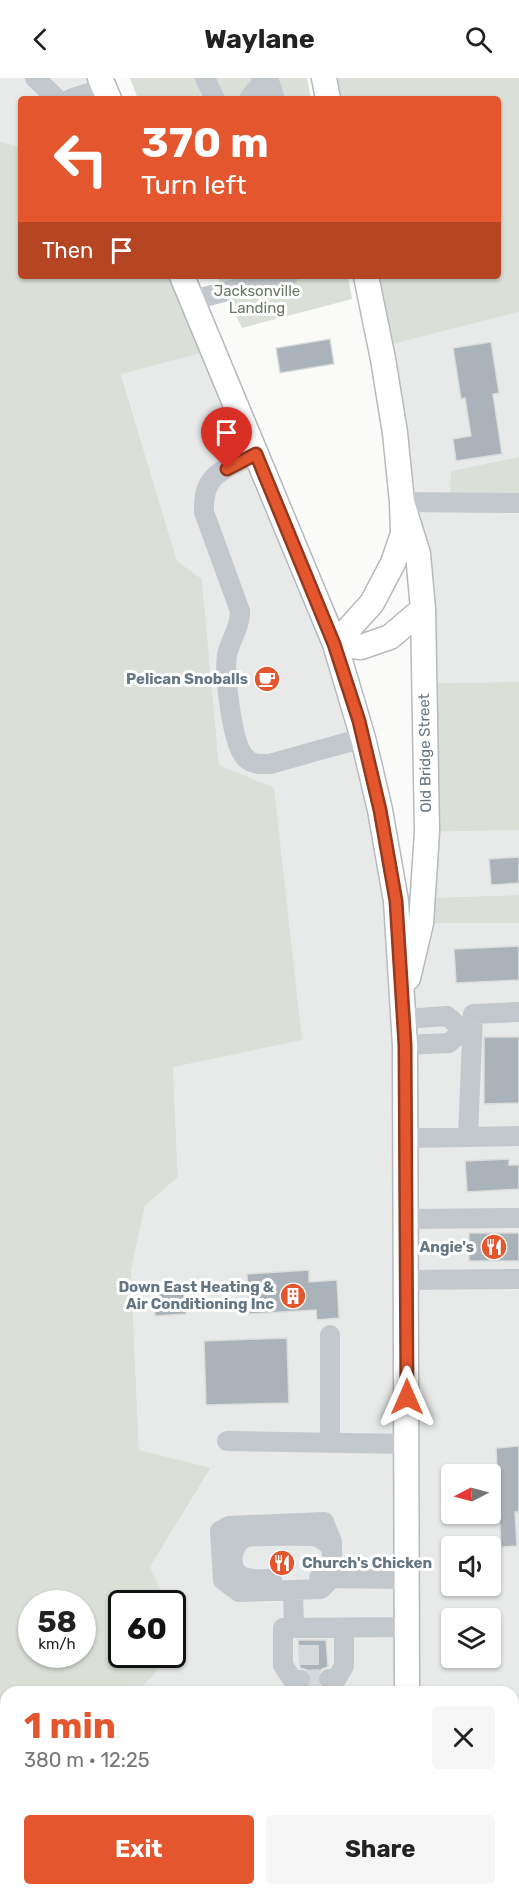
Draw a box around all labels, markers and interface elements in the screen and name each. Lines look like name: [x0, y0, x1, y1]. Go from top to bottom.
icon: back: [24, 23, 57, 56]
text: Waylane: [204, 23, 315, 55]
icon: search: [462, 23, 495, 56]
text: 370 m: [141, 118, 269, 168]
icon: left: [42, 120, 120, 198]
text: Turn left: [141, 169, 246, 201]
icon: arrive: [105, 234, 138, 267]
text: Then: [42, 237, 93, 264]
park label: Jacksonville Landing: [214, 282, 300, 317]
pin: [201, 407, 252, 469]
icon: arrive: [210, 416, 243, 449]
cafe icon: Pelican Snoballs: [252, 664, 282, 694]
place label: Pelican Snoballs: [126, 670, 248, 688]
street label: Old Bridge Street: [415, 693, 435, 813]
restaurant icon: Angie's: [479, 1232, 509, 1262]
place label: Angie's: [420, 1238, 474, 1256]
place label: Down East Heating & Air Conditioning Inc: [118, 1278, 274, 1313]
building icon: Down East Heating & Air Conditioning Inc: [278, 1281, 308, 1311]
position arrow: [375, 1365, 439, 1429]
north arrow: [441, 1464, 501, 1524]
map controls: [441, 1464, 501, 1668]
button: sound: [441, 1536, 501, 1596]
restaurant icon: Church's Chicken: [267, 1548, 297, 1578]
place label: Church's Chicken: [302, 1554, 432, 1572]
speed limit sign: 60: [108, 1590, 186, 1668]
text: 58: [37, 1604, 77, 1640]
button: layers: [441, 1608, 501, 1668]
text: km/h: [38, 1635, 76, 1653]
text: 1 min: [24, 1704, 116, 1747]
button: close: [432, 1706, 495, 1769]
text: 380 m · 12:25: [24, 1748, 150, 1772]
button: Exit: [24, 1815, 254, 1884]
button: Share: [266, 1815, 495, 1884]

